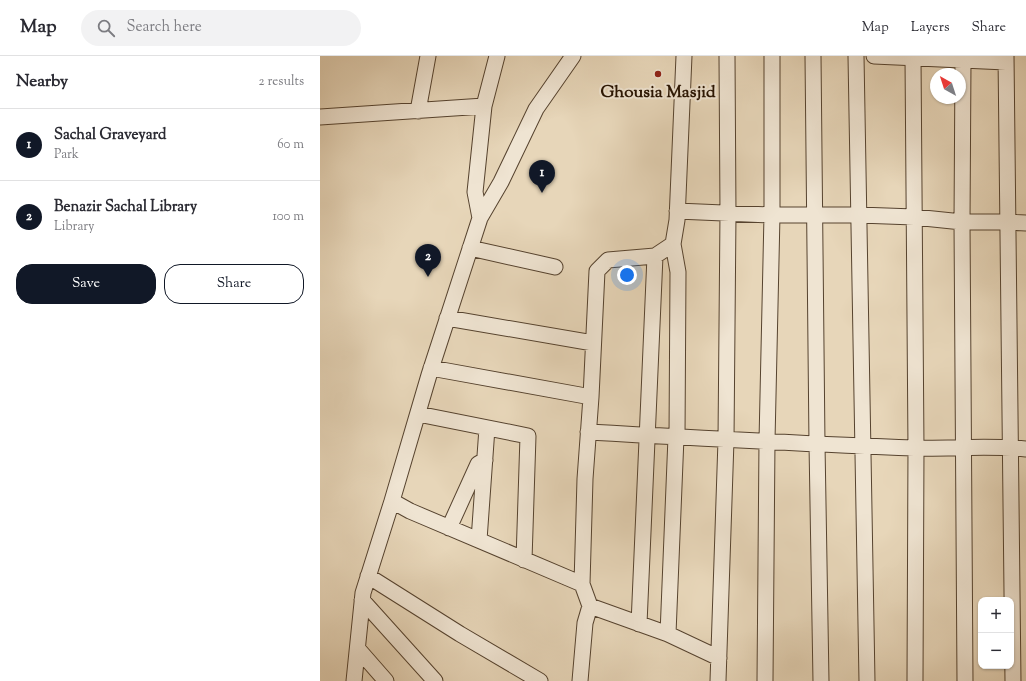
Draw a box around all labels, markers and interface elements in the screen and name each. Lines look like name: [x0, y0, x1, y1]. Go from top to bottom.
search box: [81, 10, 361, 46]
text: Map: [20, 14, 57, 41]
icon: search: [95, 17, 117, 39]
text: Search here: [127, 17, 202, 38]
text: Map: [862, 18, 889, 38]
text: Layers: [911, 18, 949, 38]
text: Share: [971, 18, 1006, 38]
north arrow: [930, 68, 966, 104]
marker: Ghousia Masjid: [653, 69, 663, 79]
text: Nearby: [16, 70, 68, 94]
text: 2 results: [259, 73, 304, 91]
place label: Ghousia Masjid: [600, 81, 716, 105]
text: Sachal Graveyard: [54, 125, 167, 146]
text: 1: [27, 136, 31, 154]
text: 60 m: [277, 136, 304, 154]
text: Park: [54, 146, 79, 164]
pin: 1: [529, 160, 555, 193]
text: Benazir Sachal Library: [54, 197, 197, 218]
text: 2: [26, 208, 32, 226]
text: 100 m: [272, 208, 304, 226]
text: Library: [54, 218, 95, 236]
pin: 2: [415, 244, 441, 277]
button: Save: [16, 264, 156, 304]
button: Share: [164, 264, 304, 304]
your location: [617, 265, 637, 285]
map controls: [978, 597, 1014, 669]
button: +: [978, 597, 1014, 633]
button: −: [978, 633, 1014, 669]

